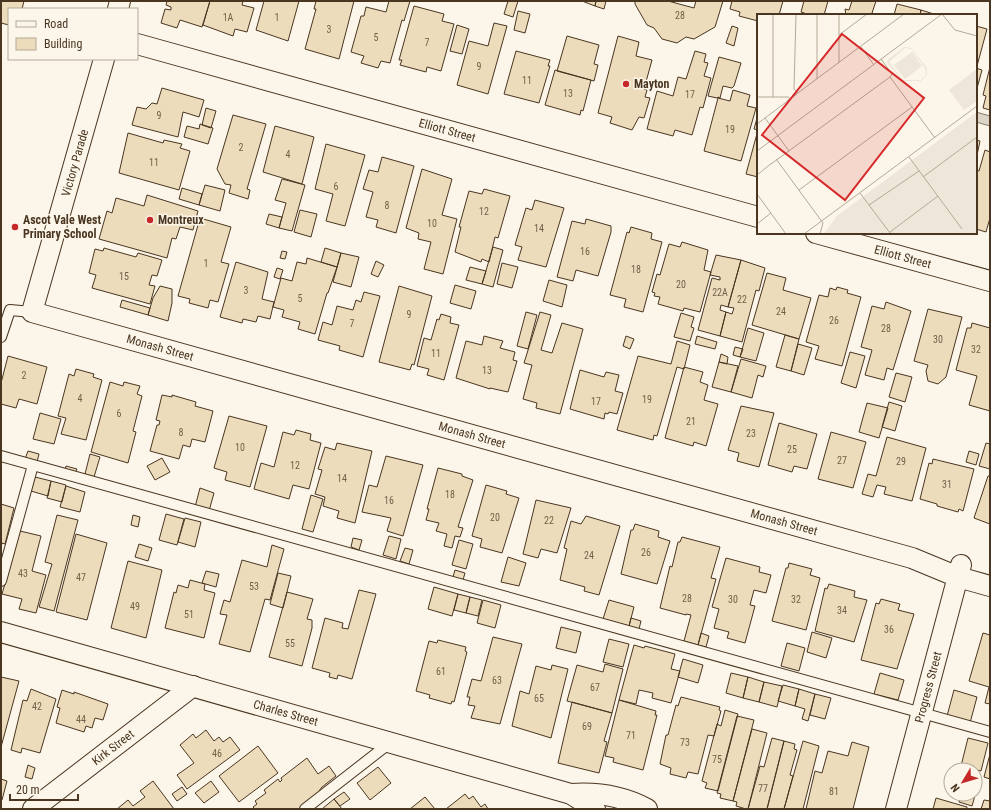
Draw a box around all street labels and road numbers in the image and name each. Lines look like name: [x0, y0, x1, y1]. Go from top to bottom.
street label: Elliott Street: [417, 116, 478, 145]
street label: Victory Parade: [59, 128, 91, 198]
street label: Elliott Street: [873, 242, 933, 272]
street label: Monash Street: [125, 332, 196, 364]
street label: Monash Street: [437, 419, 508, 451]
street label: Monash Street: [749, 506, 820, 538]
street label: Progress Street: [912, 650, 945, 724]
street label: Charles Street: [252, 697, 320, 729]
street label: Kirk Street: [89, 727, 137, 768]

